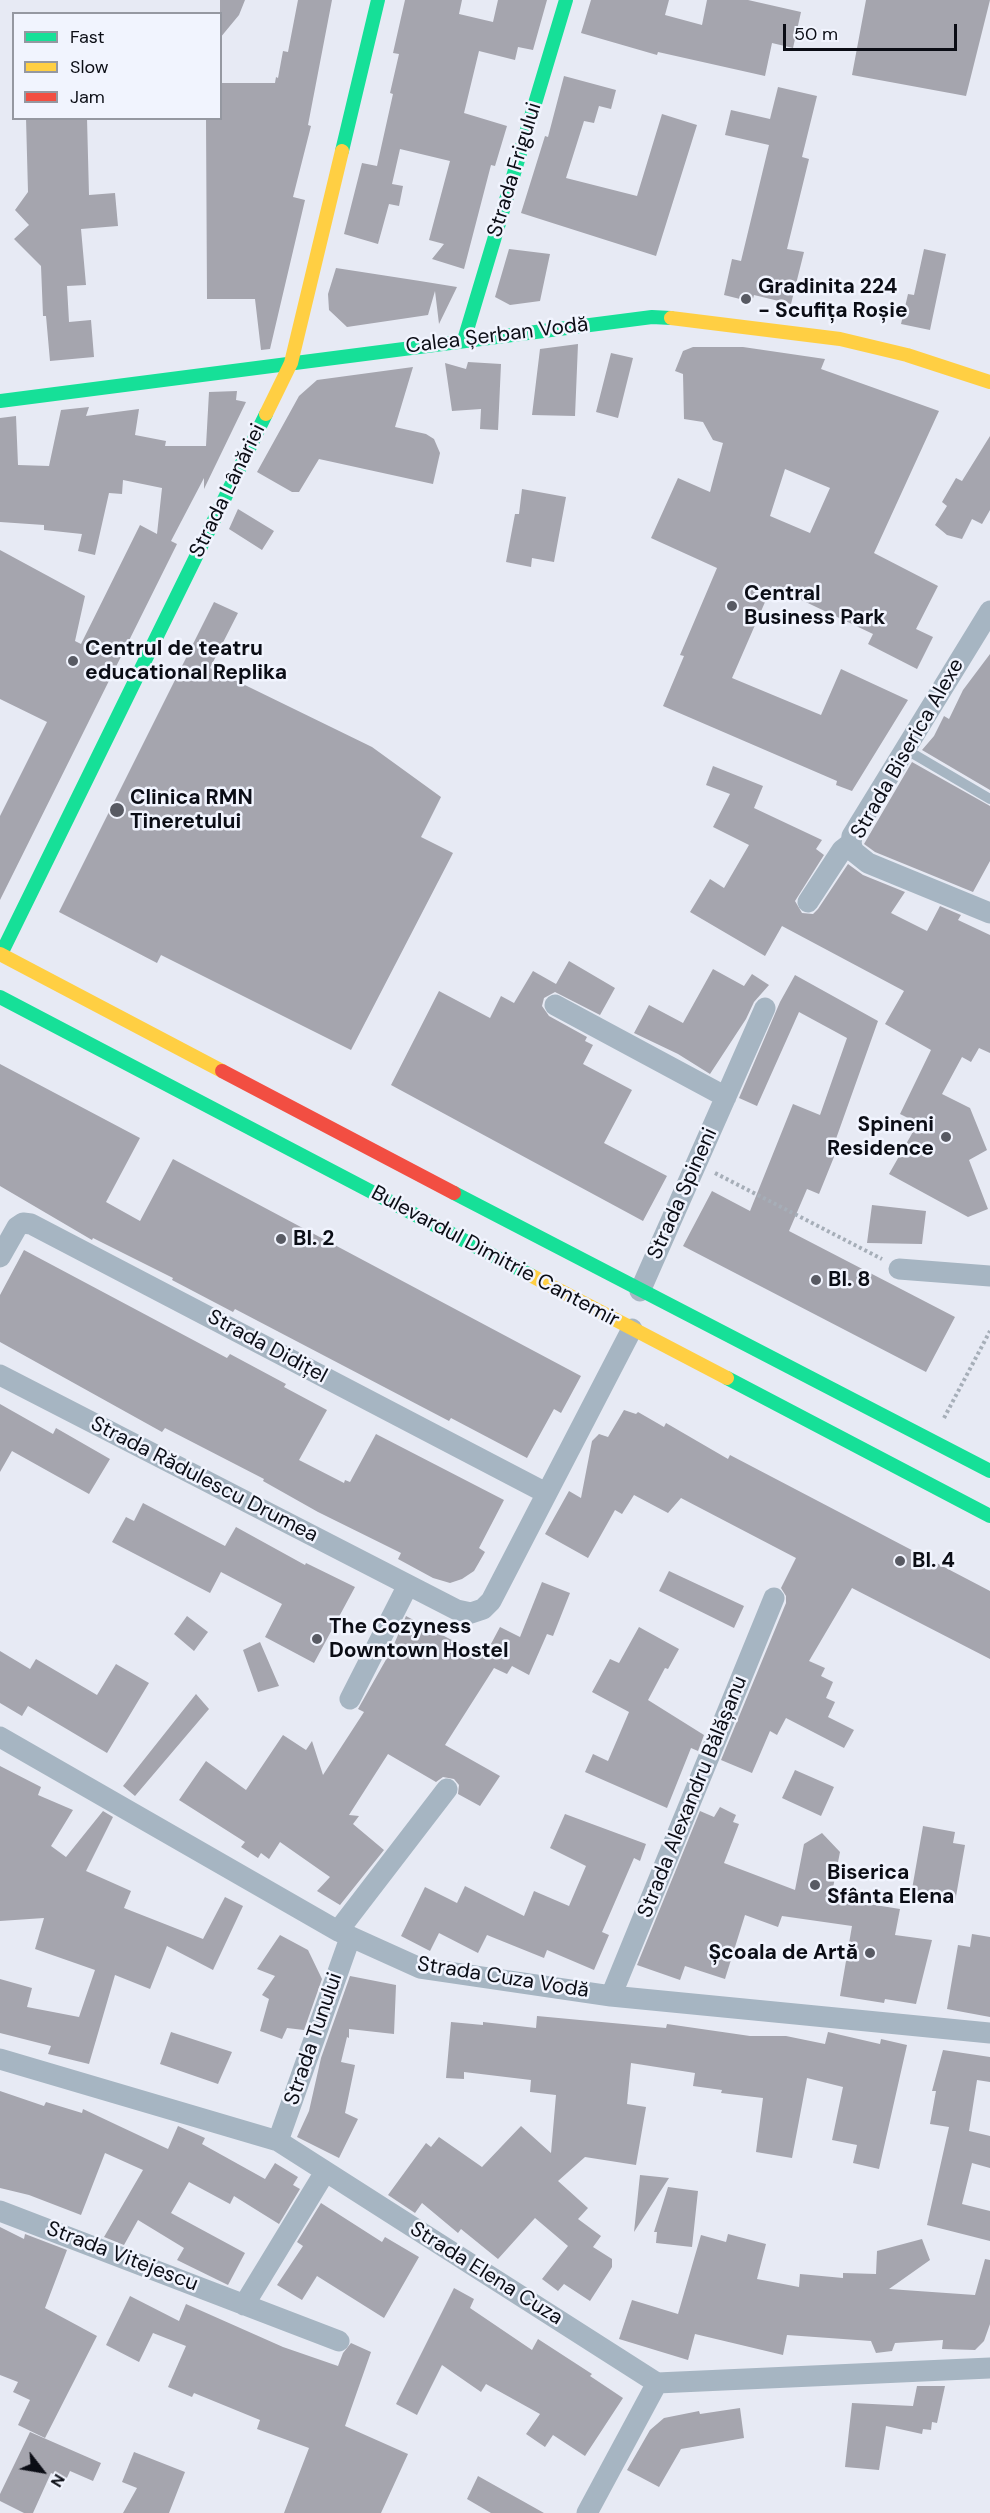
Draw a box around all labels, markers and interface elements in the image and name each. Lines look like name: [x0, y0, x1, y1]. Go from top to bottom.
legend: [12, 12, 222, 120]
scale bar: [786, 12, 960, 50]
text: 50 m: [794, 22, 838, 46]
text: Fast: [70, 25, 105, 49]
text: Slow: [70, 55, 109, 79]
text: Jam: [70, 85, 105, 109]
street label: Strada Frigului: [483, 100, 547, 240]
place label: Gradinita 224 - Scufița Roșie: [758, 274, 908, 324]
marker: Gradinita 224 - Scufița Roșie: [739, 292, 753, 306]
street label: Calea Șerban Vodă: [404, 312, 590, 360]
street label: Strada Lânăriei: [185, 420, 271, 562]
place label: Central Business Park: [744, 581, 885, 631]
marker: Central Business Park: [725, 599, 739, 613]
place label: Centrul de teatru educational Replika: [85, 636, 287, 686]
marker: Centrul de teatru educational Replika: [66, 654, 80, 668]
street label: Strada Biserica Alexe: [846, 654, 970, 844]
place label: Clinica RMN Tineretului: [130, 785, 253, 835]
marker: Clinica RMN Tineretului: [108, 801, 126, 819]
place label: Spineni Residence: [827, 1112, 934, 1162]
street label: Strada Spineni: [643, 1124, 723, 1264]
marker: Spineni Residence: [939, 1130, 953, 1144]
street label: Bulevardul Dimitrie Cantemir: [367, 1181, 623, 1333]
place label: Bl. 2: [293, 1226, 334, 1252]
marker: Bl. 2: [274, 1232, 288, 1246]
place label: Bl. 8: [828, 1267, 871, 1293]
marker: Bl. 8: [809, 1273, 823, 1287]
street label: Strada Didițel: [203, 1305, 331, 1389]
street label: Strada Rădulescu Drumea: [86, 1412, 322, 1548]
place label: Bl. 4: [912, 1548, 955, 1574]
marker: Bl. 4: [893, 1554, 907, 1568]
place label: The Cozyness Downtown Hostel: [329, 1614, 509, 1664]
marker: The Cozyness Downtown Hostel: [310, 1632, 324, 1646]
street label: Strada Alexandru Bălășanu: [633, 1672, 753, 1922]
place label: Biserica Sfânta Elena: [827, 1860, 954, 1910]
marker: Biserica Sfânta Elena: [808, 1878, 822, 1892]
place label: Școala de Artă: [708, 1940, 858, 1966]
marker: Școala de Artă: [863, 1946, 877, 1960]
street label: Strada Cuza Vodă: [415, 1952, 591, 2004]
street label: Strada Tunului: [280, 1969, 348, 2109]
street label: Strada Vitejescu: [43, 2217, 201, 2297]
street label: Strada Elena Cuza: [405, 2217, 567, 2331]
north arrow: [12, 2441, 72, 2501]
text: N: [46, 2470, 70, 2491]

